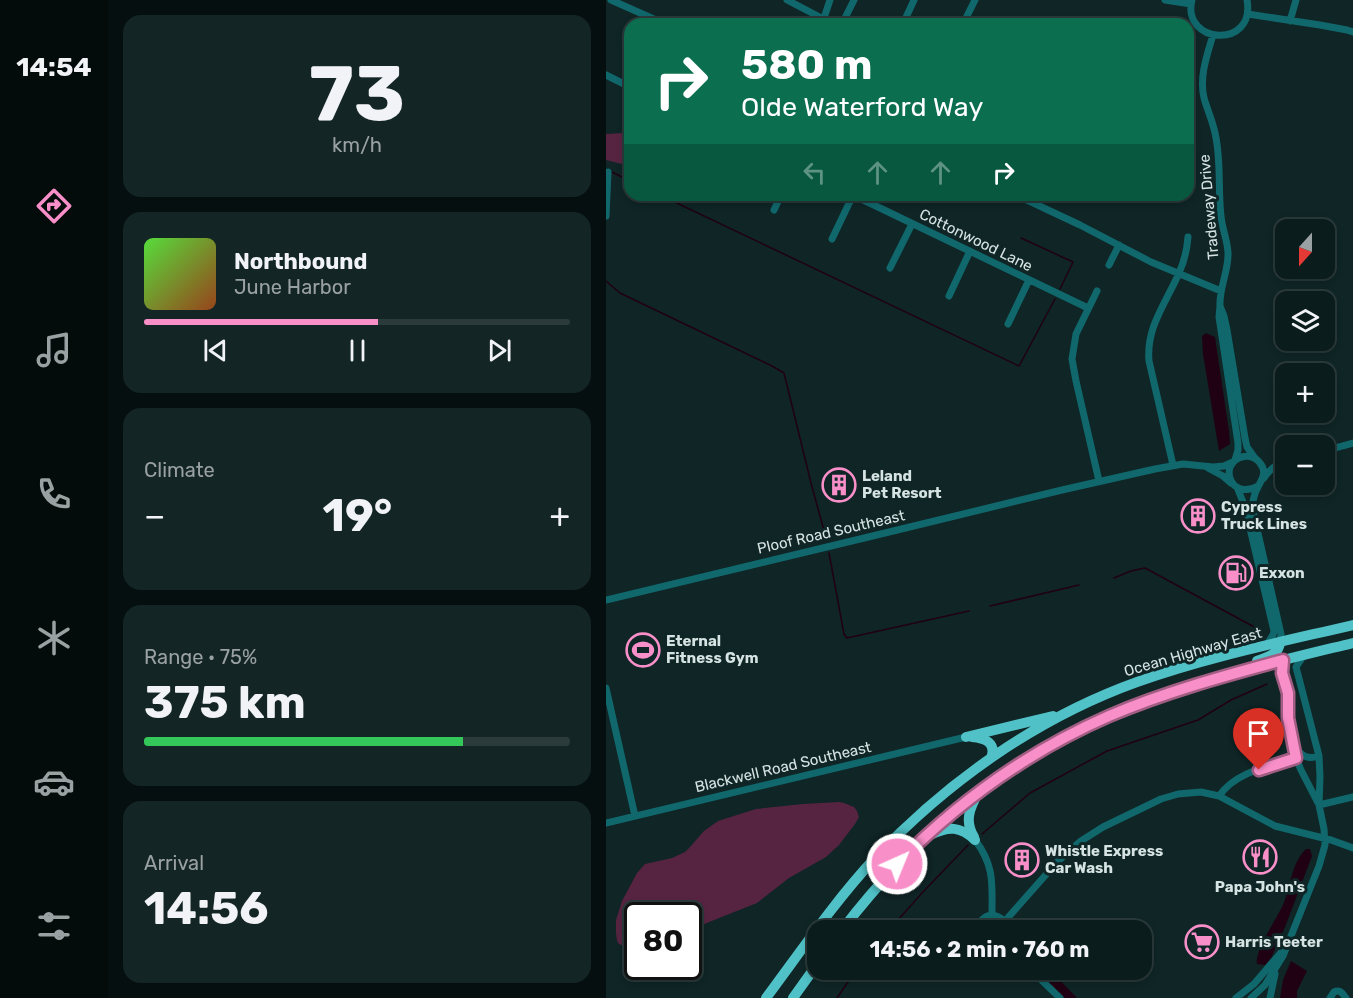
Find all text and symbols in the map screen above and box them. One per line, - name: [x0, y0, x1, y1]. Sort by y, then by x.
- text: 580 m: [741, 40, 873, 90]
- icon: right: [642, 42, 720, 120]
- text: 73: [309, 47, 405, 140]
- text: 14:54: [16, 51, 92, 83]
- text: Olde Waterford Way: [741, 91, 983, 123]
- text: km/h: [332, 133, 382, 157]
- street label: Tradeway Drive: [1195, 153, 1223, 261]
- icon: left: [798, 156, 831, 189]
- icon: ahead: [861, 156, 894, 189]
- icon: ahead: [924, 156, 957, 189]
- icon: right: [987, 156, 1020, 189]
- icon: directions: [33, 185, 75, 227]
- street label: Cottonwood Lane: [916, 205, 1036, 275]
- north arrow: [1275, 219, 1335, 279]
- map controls: [1275, 219, 1335, 495]
- text: Northbound: [234, 248, 367, 275]
- text: June Harbor: [234, 275, 351, 299]
- button: layers: [1275, 291, 1335, 351]
- icon: music: [33, 329, 75, 371]
- icon: previous: [199, 334, 232, 367]
- icon: pause: [341, 334, 374, 367]
- icon: next: [483, 334, 516, 367]
- button: +: [1275, 363, 1335, 423]
- button: −: [1275, 435, 1335, 495]
- text: Climate: [144, 458, 215, 482]
- building icon: Leland Pet Resort: [821, 467, 857, 503]
- place label: Leland Pet Resort: [862, 467, 942, 502]
- icon: phone: [33, 473, 75, 515]
- text: 19°: [323, 489, 392, 542]
- text: −: [144, 496, 165, 535]
- text: +: [549, 496, 570, 535]
- building icon: Cypress Truck Lines: [1180, 498, 1216, 534]
- place label: Cypress Truck Lines: [1221, 498, 1307, 533]
- street label: Ploof Road Southeast: [755, 506, 907, 558]
- fuel station icon: Exxon: [1218, 555, 1254, 591]
- place label: Exxon: [1259, 564, 1305, 582]
- icon: climate: [33, 617, 75, 659]
- street label: Ocean Highway East: [1122, 624, 1264, 680]
- sports icon: Eternal Fitness Gym: [625, 632, 661, 668]
- place label: Eternal Fitness Gym: [666, 632, 758, 667]
- text: Range · 75%: [144, 645, 257, 669]
- text: 375 km: [144, 676, 306, 729]
- pin: [1233, 708, 1284, 770]
- icon: arrive: [1242, 717, 1275, 750]
- street label: Blackwell Road Southeast: [693, 738, 873, 796]
- icon: car: [33, 761, 75, 803]
- position arrow: [865, 832, 929, 896]
- restaurant icon: Papa John's: [1242, 839, 1278, 875]
- building icon: Whistle Express Car Wash: [1004, 842, 1040, 878]
- place label: Whistle Express Car Wash: [1045, 842, 1163, 877]
- text: Arrival: [144, 851, 204, 875]
- place label: Papa John's: [1215, 878, 1305, 896]
- text: 14:56: [144, 882, 269, 935]
- speed limit sign: 80: [624, 902, 702, 980]
- icon: filters: [33, 905, 75, 947]
- supermarket icon: Harris Teeter: [1184, 924, 1220, 960]
- place label: Harris Teeter: [1225, 933, 1323, 951]
- text: 14:56 · 2 min · 760 m: [870, 936, 1089, 963]

